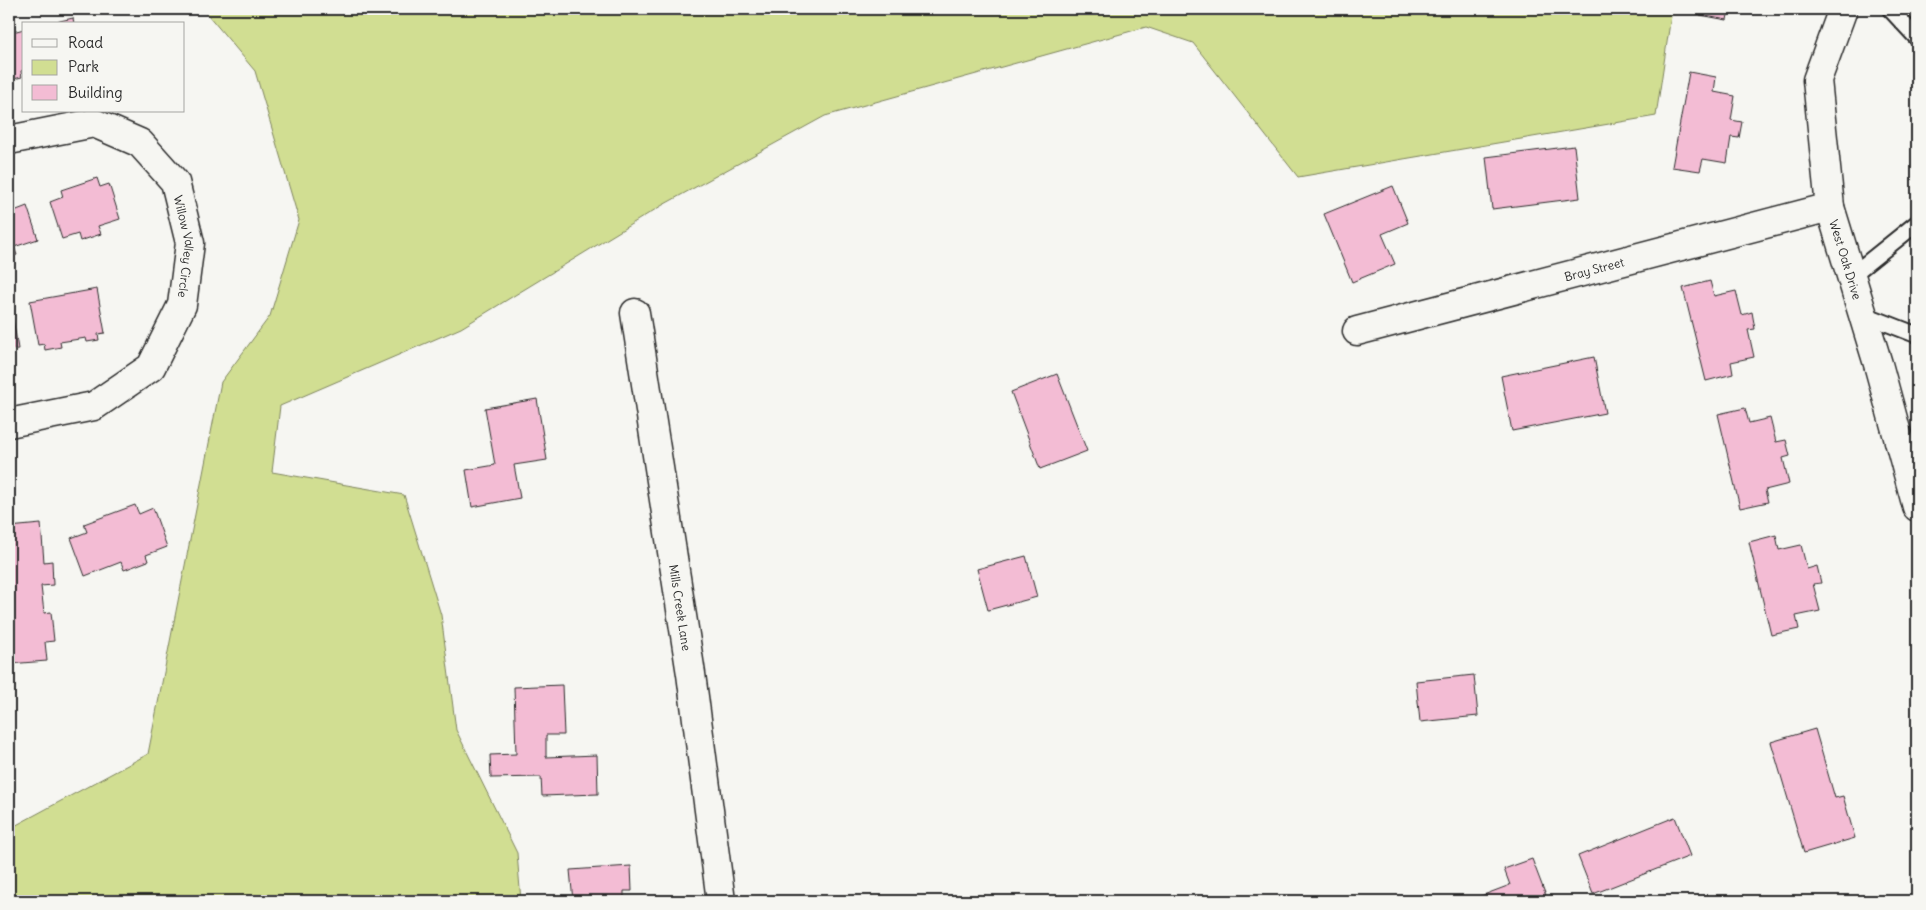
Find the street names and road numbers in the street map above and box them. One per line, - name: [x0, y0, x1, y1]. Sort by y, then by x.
- street label: Willow Valley Circle: [171, 193, 198, 299]
- street label: West Oak Drive: [1827, 218, 1865, 301]
- street label: Bray Street: [1563, 254, 1625, 284]
- street label: Mills Creek Lane: [667, 563, 695, 652]

